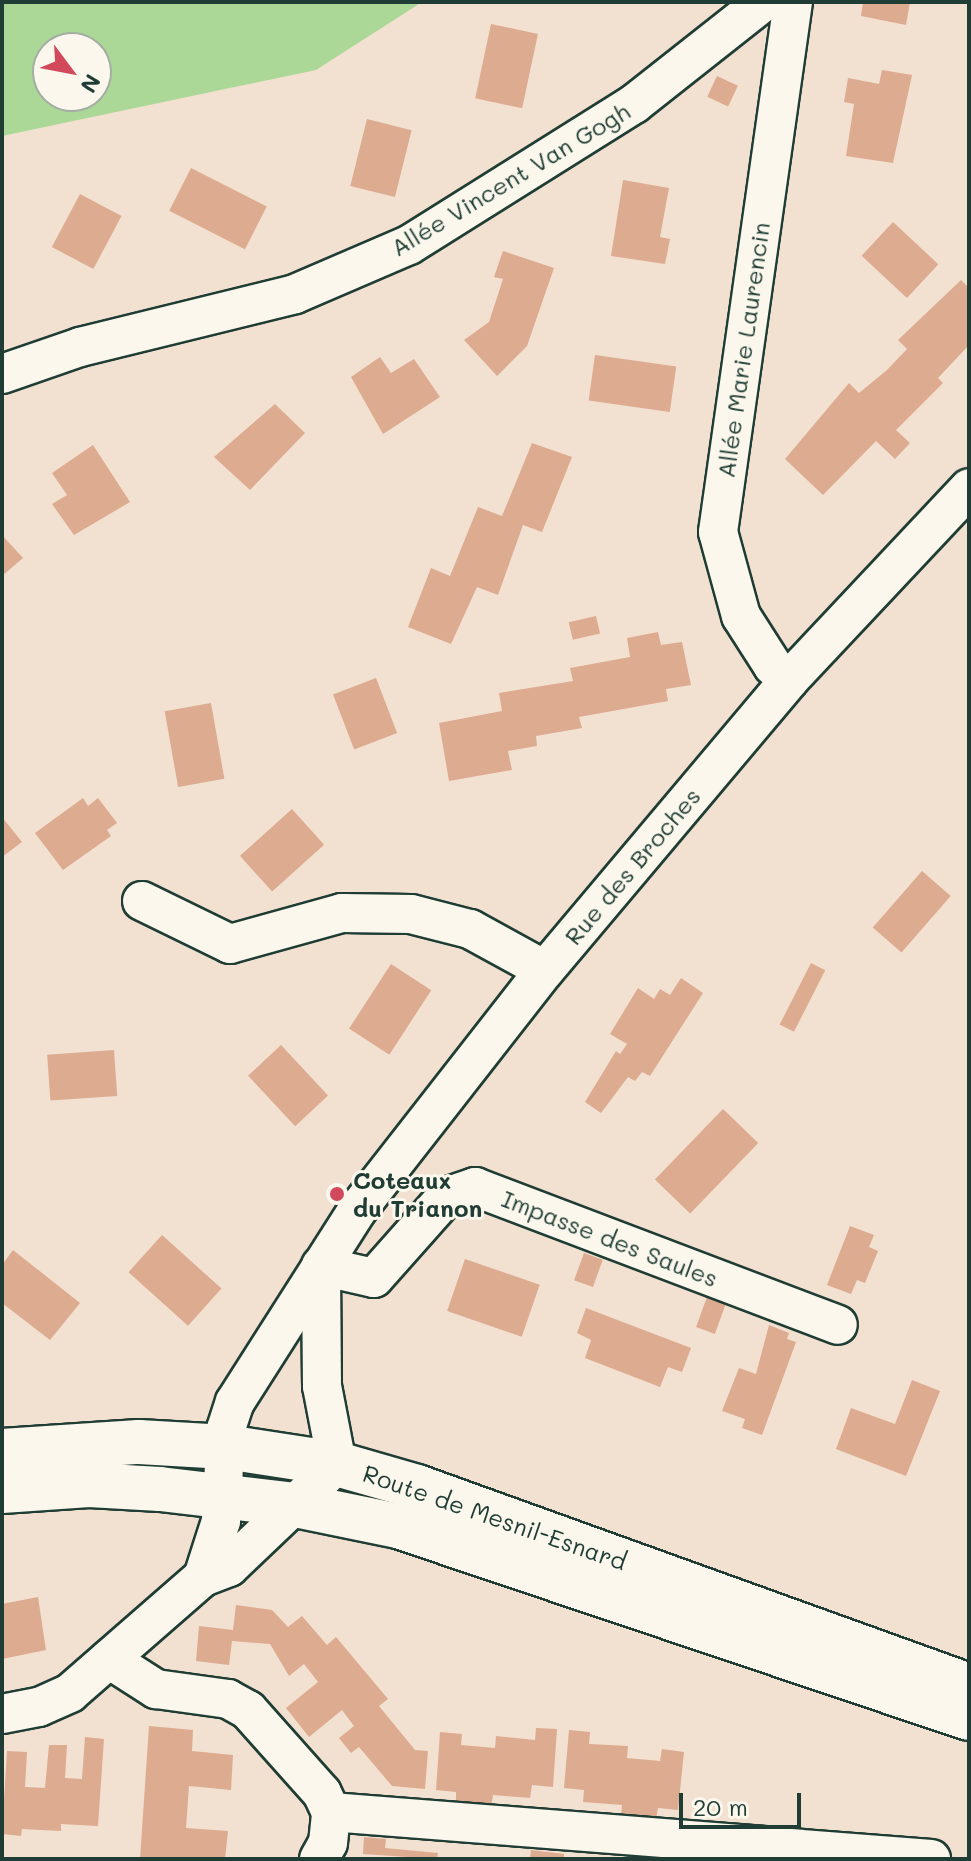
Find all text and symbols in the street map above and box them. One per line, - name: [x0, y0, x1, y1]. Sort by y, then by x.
- north arrow: [32, 32, 112, 112]
- text: N: [74, 69, 108, 99]
- street label: Allée Vincent Van Gogh: [385, 96, 635, 262]
- street label: Allée Marie Laurencin: [711, 220, 775, 480]
- street label: Rue des Broches: [558, 782, 706, 950]
- place label: Coteaux du Trianon: [353, 1166, 482, 1222]
- street label: Impasse des Saules: [498, 1184, 722, 1292]
- marker: Coteaux du Trianon: [328, 1185, 346, 1203]
- street label: Route de Mesnil-Esnard: [359, 1458, 631, 1576]
- scale bar: [683, 1777, 805, 1827]
- text: 20 m: [693, 1791, 748, 1822]

